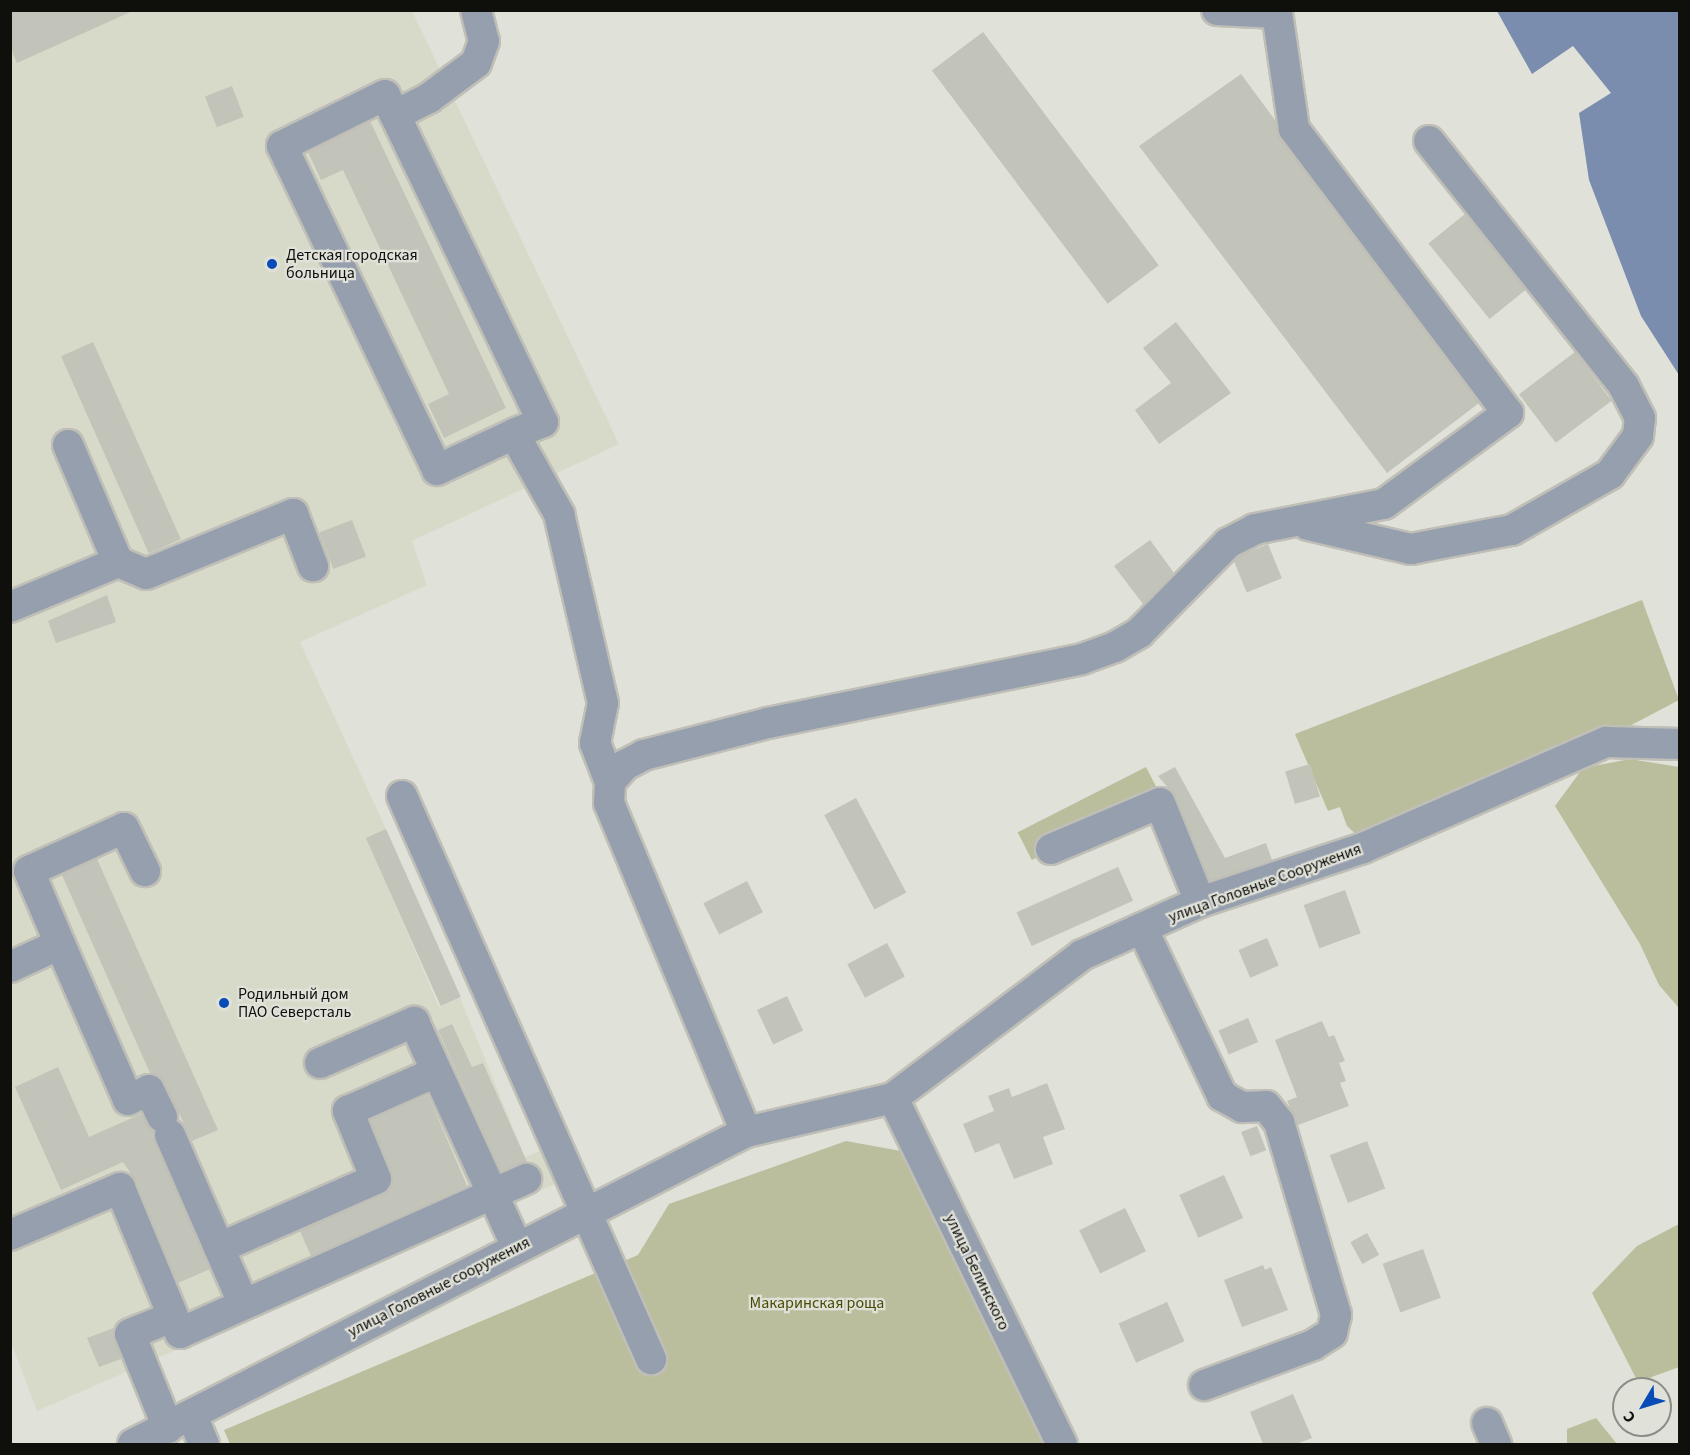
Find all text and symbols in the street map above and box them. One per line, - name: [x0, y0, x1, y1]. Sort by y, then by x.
- place label: Детская городская больница: [286, 245, 418, 283]
- marker: Детская городская больница: [263, 255, 281, 273]
- street label: улица Головные Сооружения: [1166, 839, 1364, 927]
- place label: Родильный дом ПАО Северсталь: [238, 984, 351, 1022]
- marker: Родильный дом ПАО Северсталь: [215, 994, 233, 1012]
- street label: улица Белинского: [941, 1211, 1013, 1333]
- street label: улица Головные сооружения: [345, 1233, 533, 1341]
- park label: Макаринская роща: [750, 1293, 884, 1313]
- north arrow: [1612, 1377, 1672, 1437]
- text: С: [1618, 1406, 1641, 1427]

